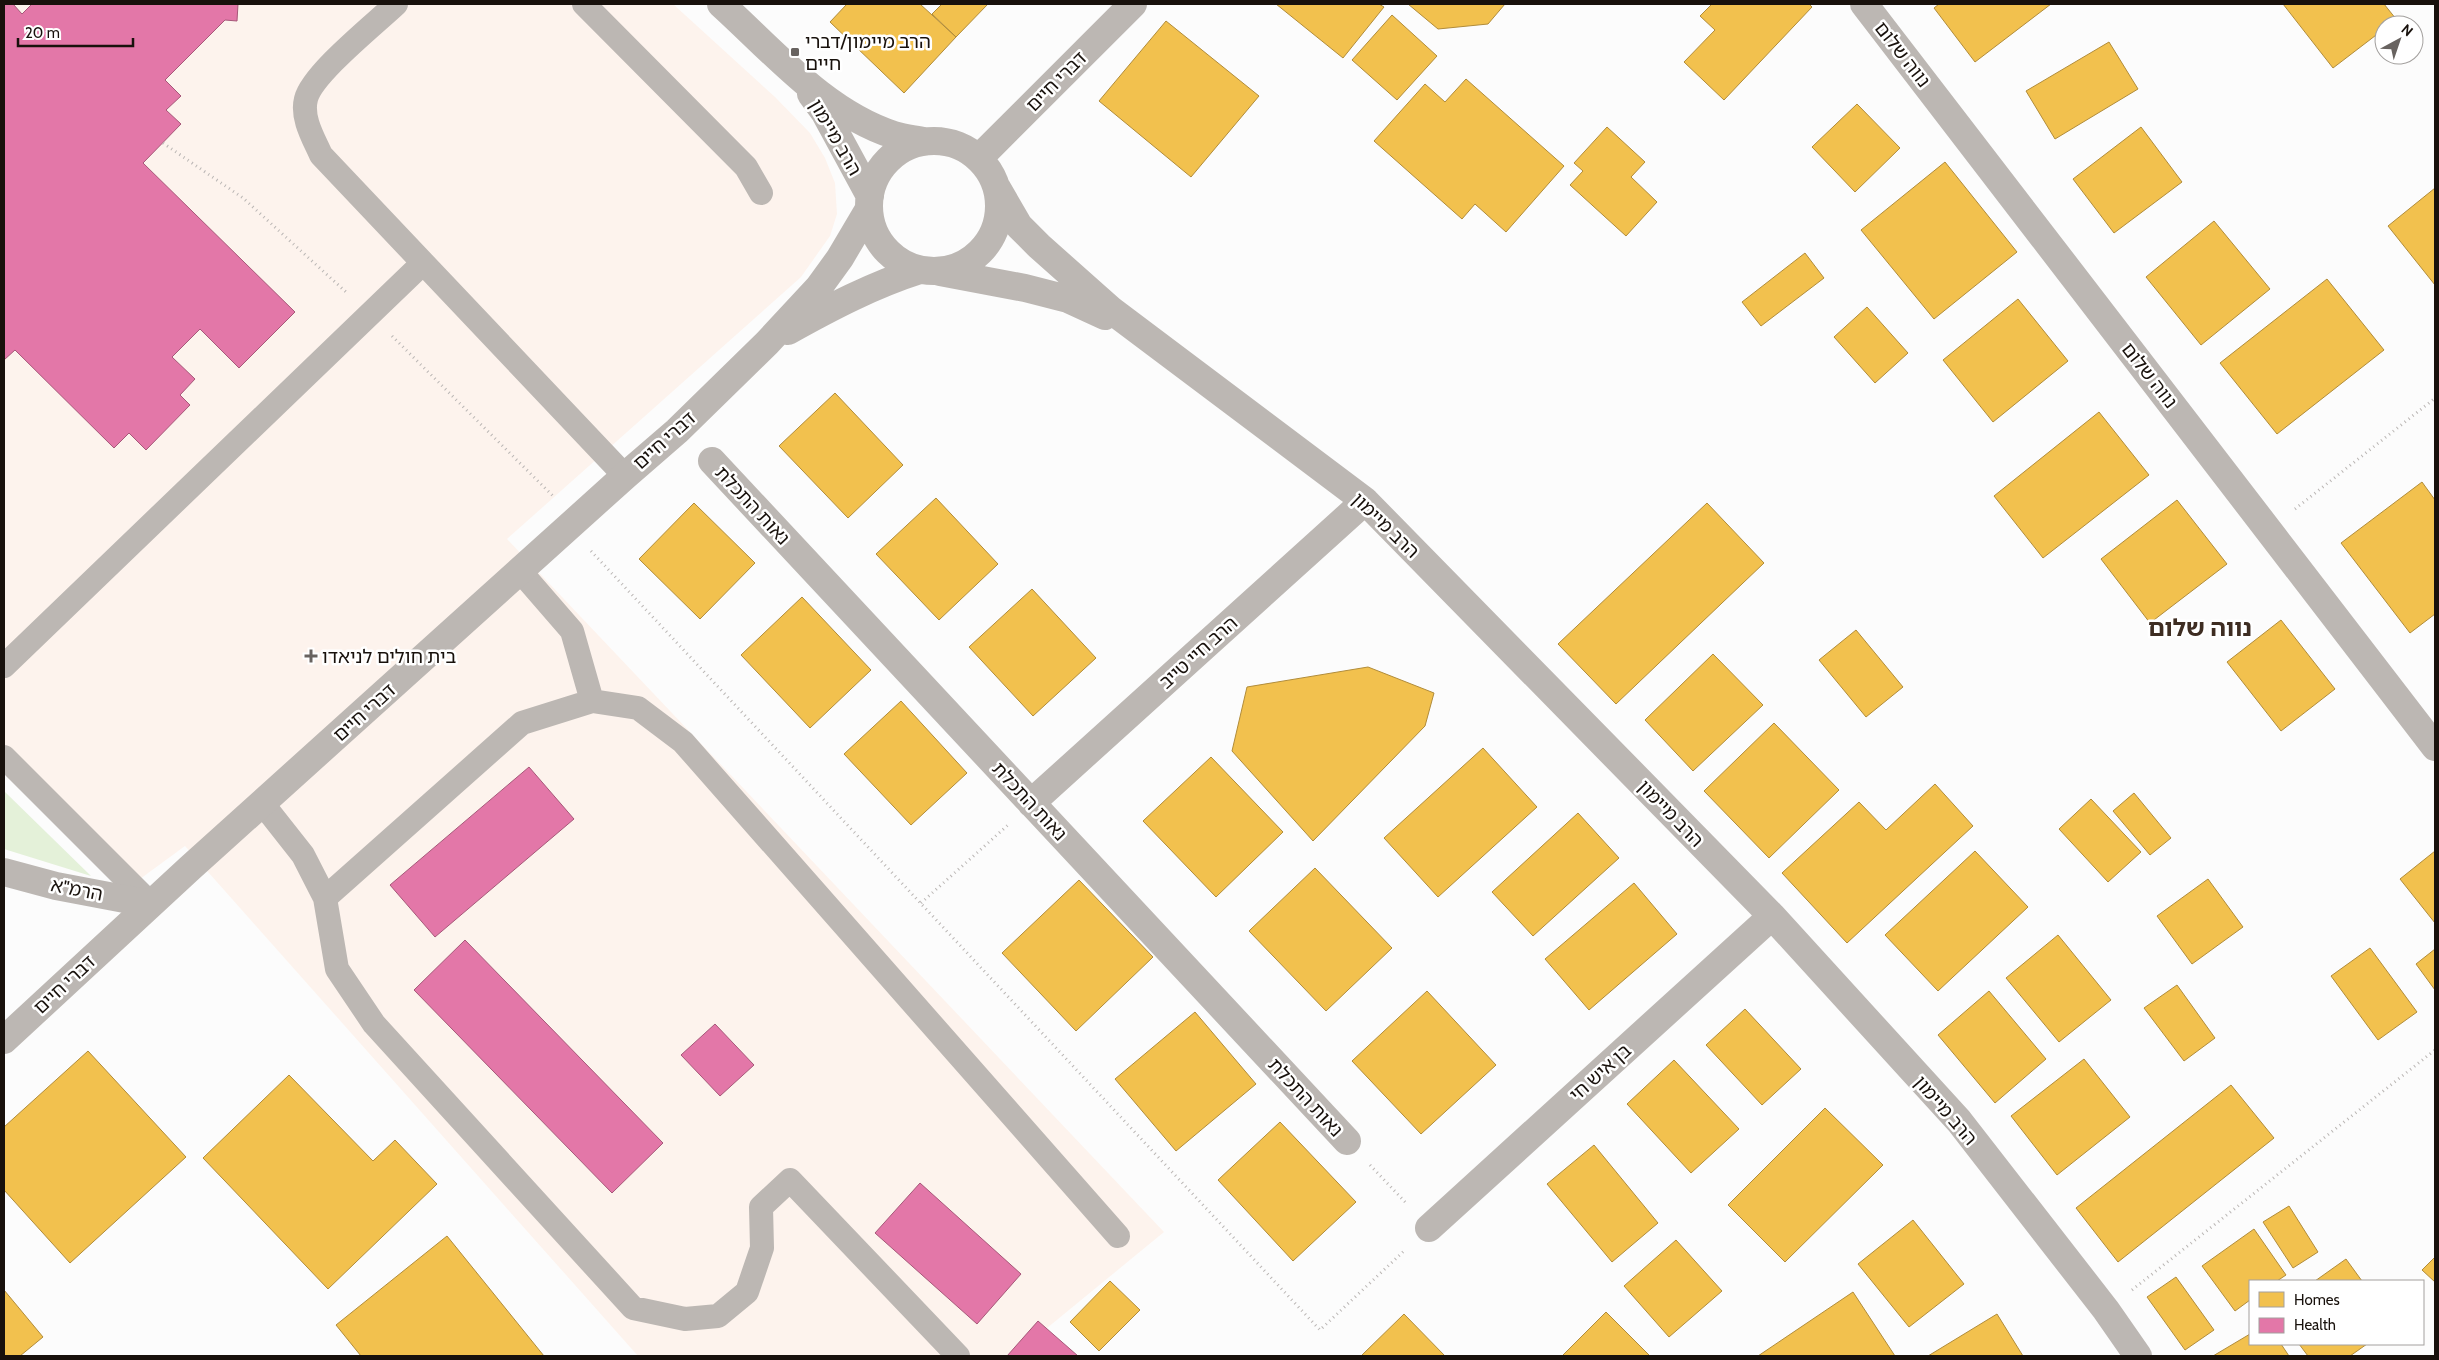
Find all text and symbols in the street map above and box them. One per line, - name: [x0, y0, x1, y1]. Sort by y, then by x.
- scale bar: [18, 15, 132, 47]
- north arrow: [2374, 15, 2424, 65]
- street label: נווה שלום: [1870, 17, 1935, 92]
- text: N: [2398, 20, 2417, 40]
- text: 20 m: [25, 24, 60, 42]
- place label: הרב מיימון/דברי חיים: [805, 30, 931, 75]
- marker: הרב מיימון/דברי חיים: [789, 46, 801, 58]
- street label: דברי חיים: [1021, 46, 1091, 116]
- street label: הרב מיימון: [805, 95, 867, 180]
- street label: נווה שלום: [2117, 338, 2182, 413]
- street label: דברי חיים: [628, 406, 700, 474]
- street label: נאות התכלת: [710, 461, 795, 550]
- street label: הרב מיימון: [1347, 488, 1424, 563]
- street label: הרב חיי טייב: [1155, 611, 1242, 693]
- district label: נווה שלום: [2148, 613, 2252, 642]
- place label: בית חולים לניאדו: [322, 645, 457, 668]
- marker: בית חולים לניאדו: [304, 649, 318, 663]
- street label: דברי חיים: [328, 678, 400, 746]
- street label: נאות התכלת: [987, 757, 1072, 846]
- street label: הרב מיימון: [1633, 775, 1708, 852]
- street label: הרמ"א: [49, 873, 105, 906]
- street label: דברי חיים: [29, 950, 100, 1019]
- street label: בן איש חי: [1565, 1039, 1636, 1106]
- street label: נאות התכלת: [1263, 1053, 1348, 1142]
- street label: הרב מיימון: [1909, 1071, 1982, 1150]
- legend: [2249, 1280, 2424, 1345]
- text: Homes: [2294, 1291, 2340, 1309]
- text: Health: [2294, 1316, 2336, 1334]

